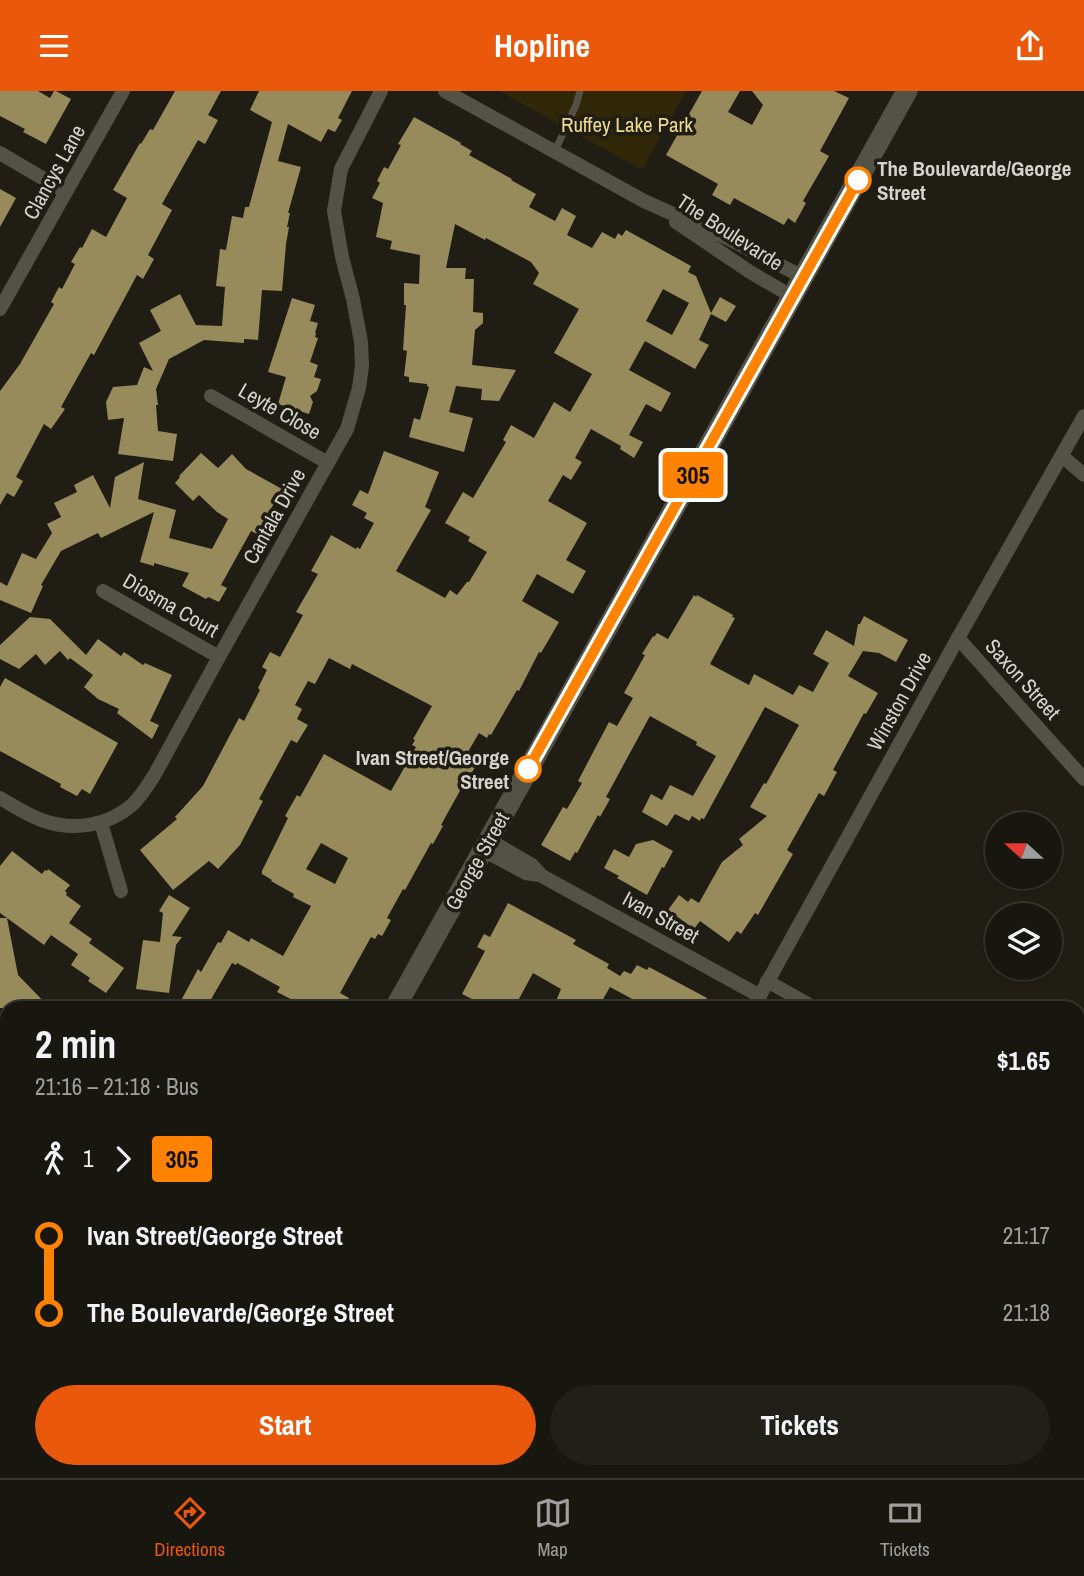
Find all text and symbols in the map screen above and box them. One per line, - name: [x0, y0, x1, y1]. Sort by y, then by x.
- text: Hopline: [494, 24, 590, 67]
- icon: menu: [35, 27, 73, 65]
- icon: share: [1011, 27, 1049, 65]
- park label: Ruffey Lake Park: [561, 110, 693, 139]
- street label: Clancys Lane: [16, 119, 92, 225]
- place label: The Boulevarde/George Street: [877, 154, 1071, 207]
- marker: The Boulevarde/George Street: [845, 167, 871, 193]
- street label: The Boulevarde: [671, 187, 789, 277]
- street label: Leyte Close: [233, 376, 327, 446]
- line badge: 305: [653, 452, 733, 498]
- text: 305: [677, 459, 709, 491]
- street label: Cantala Drive: [236, 463, 312, 569]
- street label: Diosma Court: [118, 566, 224, 644]
- street label: Saxon Street: [979, 632, 1067, 726]
- street label: Winston Drive: [860, 646, 938, 756]
- place label: Ivan Street/George Street: [356, 743, 509, 796]
- marker: Ivan Street/George Street: [515, 756, 541, 782]
- street label: George Street: [438, 806, 516, 915]
- north arrow: [985, 812, 1062, 889]
- map controls: [985, 812, 1062, 980]
- street label: Ivan Street: [618, 884, 705, 950]
- button: layers: [985, 903, 1062, 980]
- text: 2 min: [35, 1019, 116, 1070]
- text: $1.65: [997, 1043, 1050, 1078]
- text: 21:16 – 21:18 · Bus: [35, 1071, 199, 1102]
- icon: walk: [35, 1140, 73, 1178]
- icon: forward: [104, 1140, 142, 1178]
- text: 1: [83, 1143, 94, 1174]
- text: 305: [166, 1143, 198, 1175]
- text: Ivan Street/George Street: [87, 1218, 343, 1253]
- text: 21:17: [1003, 1220, 1050, 1251]
- text: The Boulevarde/George Street: [87, 1295, 394, 1330]
- text: 21:18: [1003, 1297, 1050, 1328]
- button: Start: [35, 1385, 536, 1465]
- button: Tickets: [550, 1385, 1050, 1465]
- tab: Directions: [154, 1494, 225, 1562]
- tab: Map: [534, 1494, 572, 1562]
- tab: Tickets: [880, 1494, 930, 1562]

